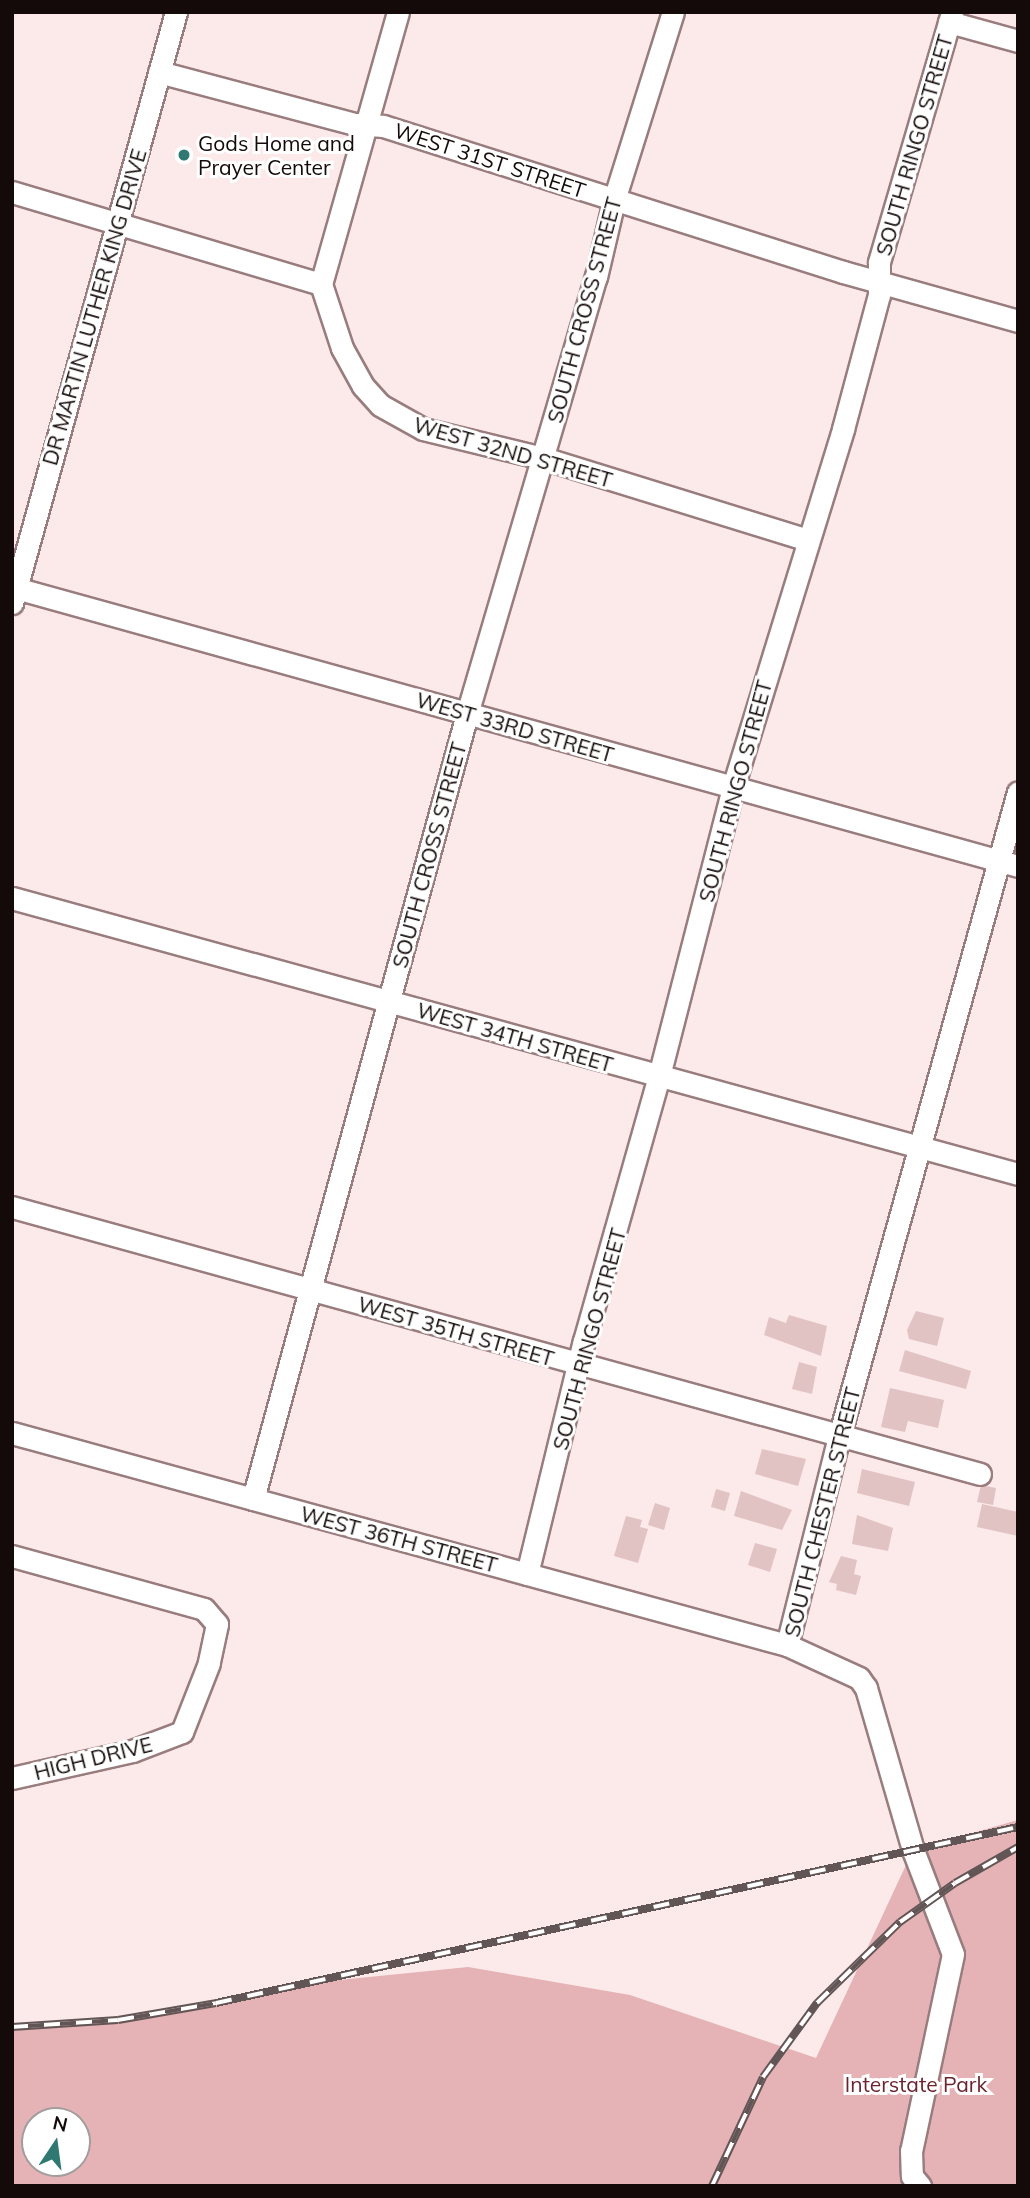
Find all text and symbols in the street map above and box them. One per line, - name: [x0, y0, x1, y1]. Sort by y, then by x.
- street label: SOUTH RINGO STREET: [870, 32, 958, 258]
- street label: WEST 31ST STREET: [391, 117, 589, 203]
- place label: Gods Home and Prayer Center: [198, 130, 355, 180]
- street label: DR MARTIN LUTHER KING DRIVE: [37, 146, 151, 468]
- marker: Gods Home and Prayer Center: [176, 147, 192, 163]
- street label: SOUTH CROSS STREET: [542, 194, 626, 426]
- street label: WEST 32ND STREET: [411, 412, 615, 492]
- street label: SOUTH RINGO STREET: [693, 677, 777, 905]
- street label: WEST 33RD STREET: [413, 687, 617, 767]
- street label: SOUTH CROSS STREET: [387, 739, 471, 971]
- street label: WEST 34TH STREET: [414, 997, 616, 1077]
- street label: SOUTH RINGO STREET: [547, 1225, 631, 1453]
- street label: WEST 35TH STREET: [355, 1291, 557, 1371]
- street label: SOUTH CHESTER STREET: [779, 1385, 865, 1639]
- street label: WEST 36TH STREET: [298, 1501, 500, 1577]
- street label: HIGH DRIVE: [31, 1731, 155, 1785]
- park label: Interstate Park: [845, 2071, 987, 2097]
- north arrow: [21, 2107, 91, 2177]
- text: N: [51, 2110, 70, 2137]

